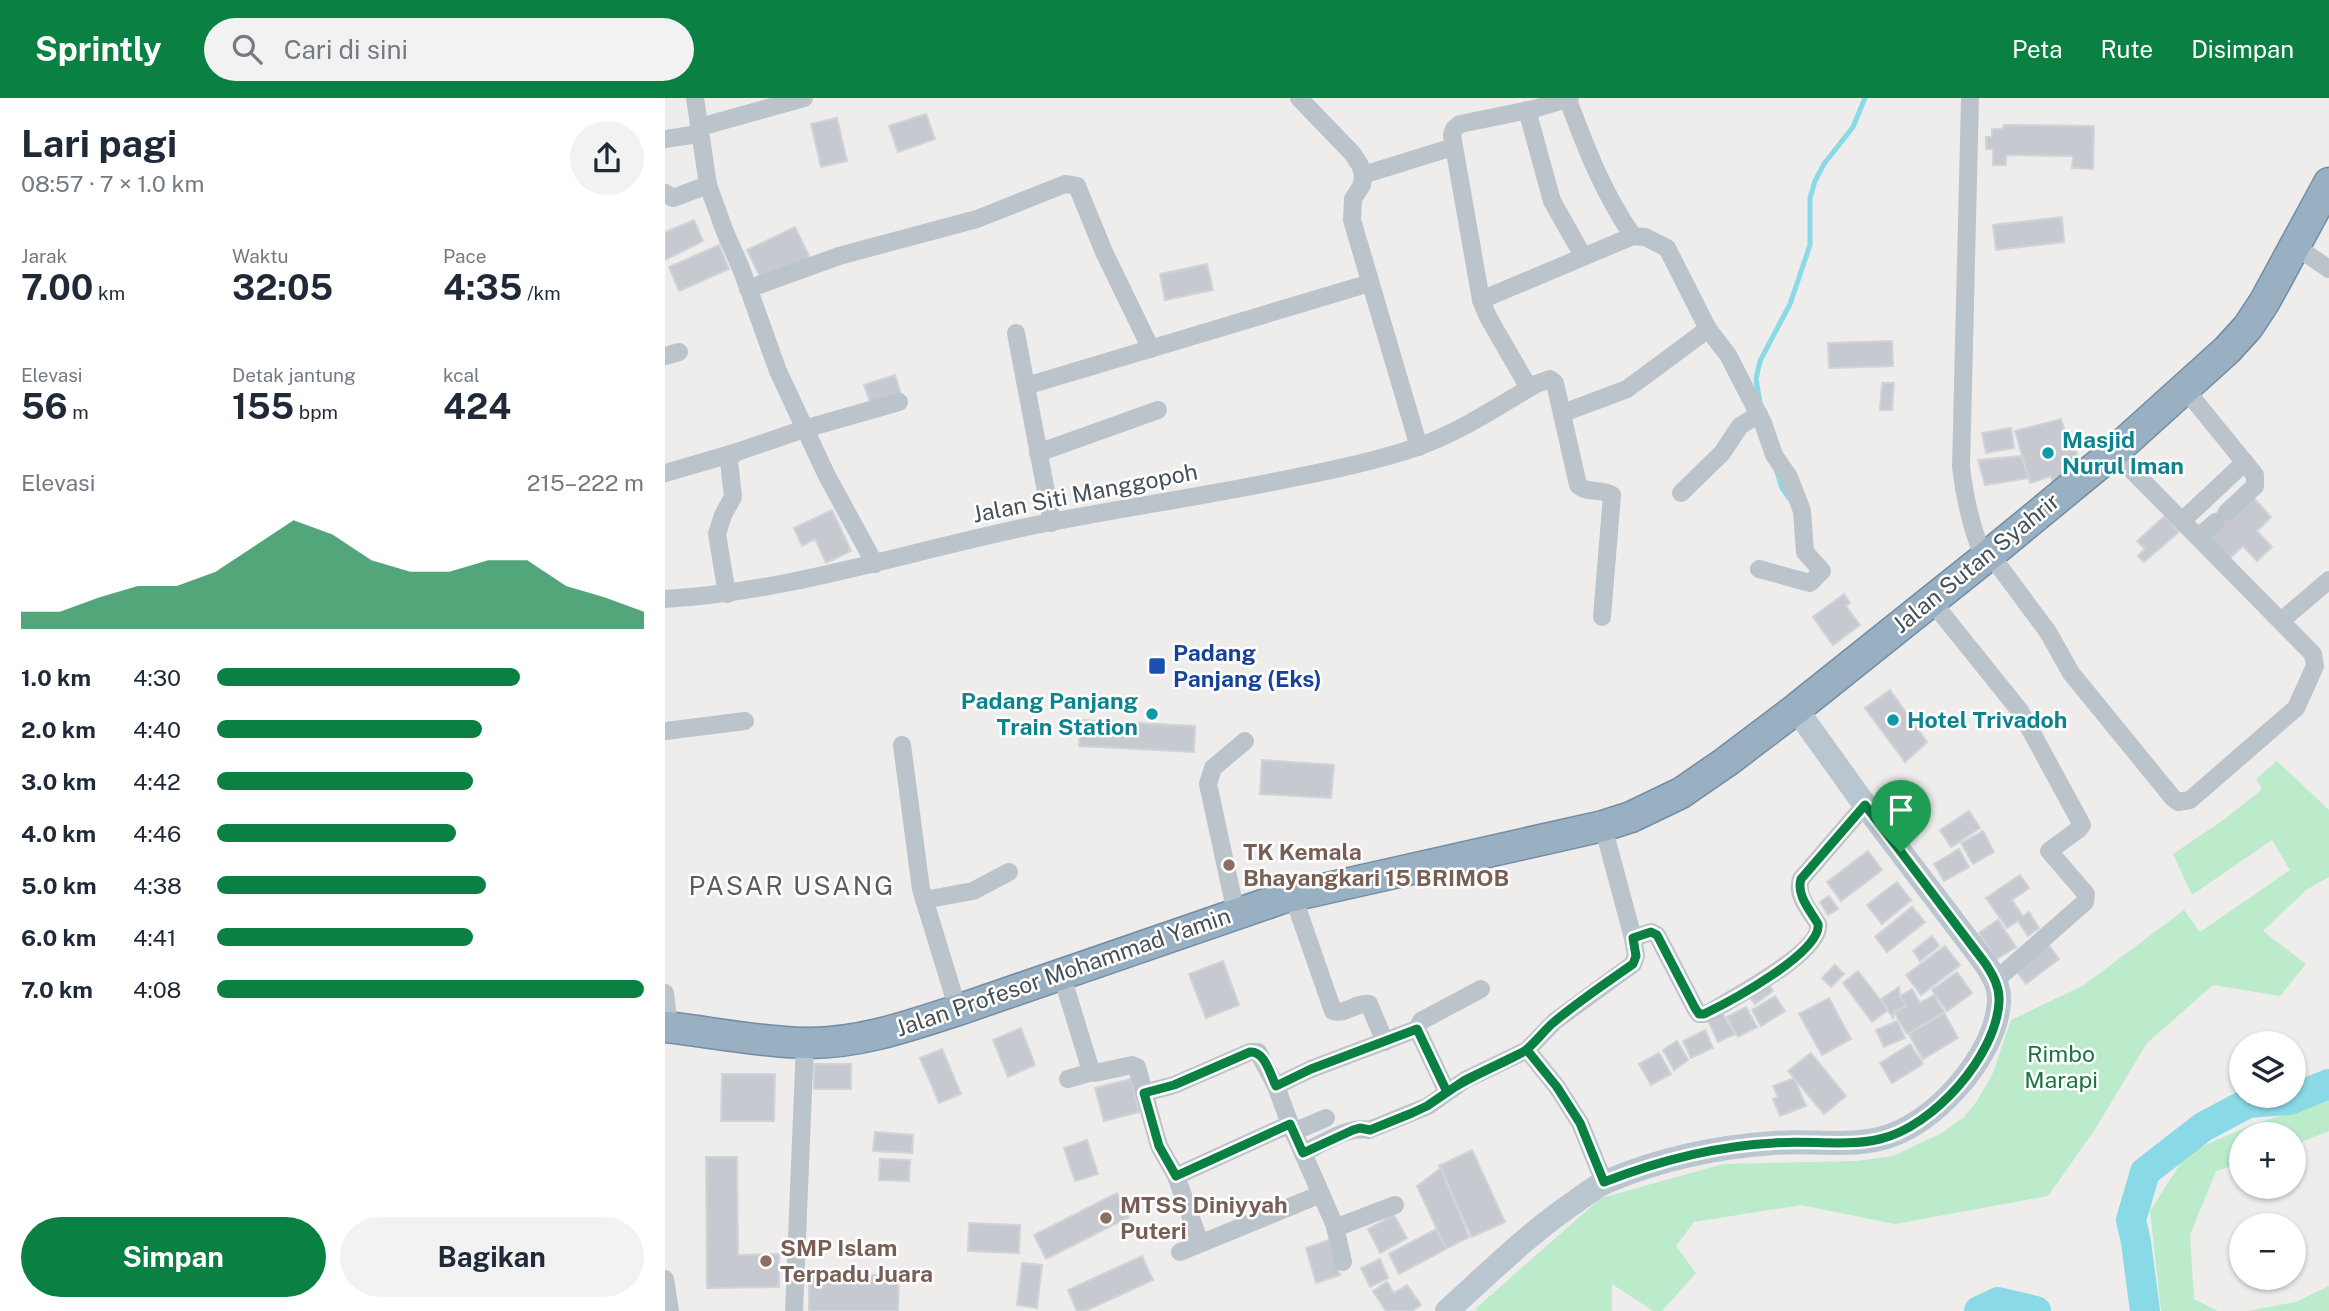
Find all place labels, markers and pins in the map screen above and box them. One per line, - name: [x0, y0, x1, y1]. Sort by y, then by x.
- place label: Masjid Nurul Iman: [2062, 426, 2184, 479]
- marker: Masjid Nurul Iman: [2040, 445, 2056, 461]
- place label: Padang Panjang (Eks): [1173, 639, 1322, 692]
- marker: Padang Panjang (Eks): [1147, 656, 1167, 676]
- place label: Padang Panjang Train Station: [961, 687, 1138, 740]
- marker: Padang Panjang Train Station: [1144, 706, 1160, 722]
- place label: Hotel Trivadoh: [1907, 706, 2067, 733]
- marker: Hotel Trivadoh: [1885, 712, 1901, 728]
- pin: [1871, 780, 1931, 852]
- place label: TK Kemala Bhayangkari 15 BRIMOB: [1243, 838, 1509, 891]
- marker: TK Kemala Bhayangkari 15 BRIMOB: [1221, 857, 1237, 873]
- place label: MTSS Diniyyah Puteri: [1120, 1191, 1288, 1244]
- marker: MTSS Diniyyah Puteri: [1098, 1210, 1114, 1226]
- place label: SMP Islam Terpadu Juara: [780, 1234, 933, 1287]
- marker: SMP Islam Terpadu Juara: [758, 1253, 774, 1269]

